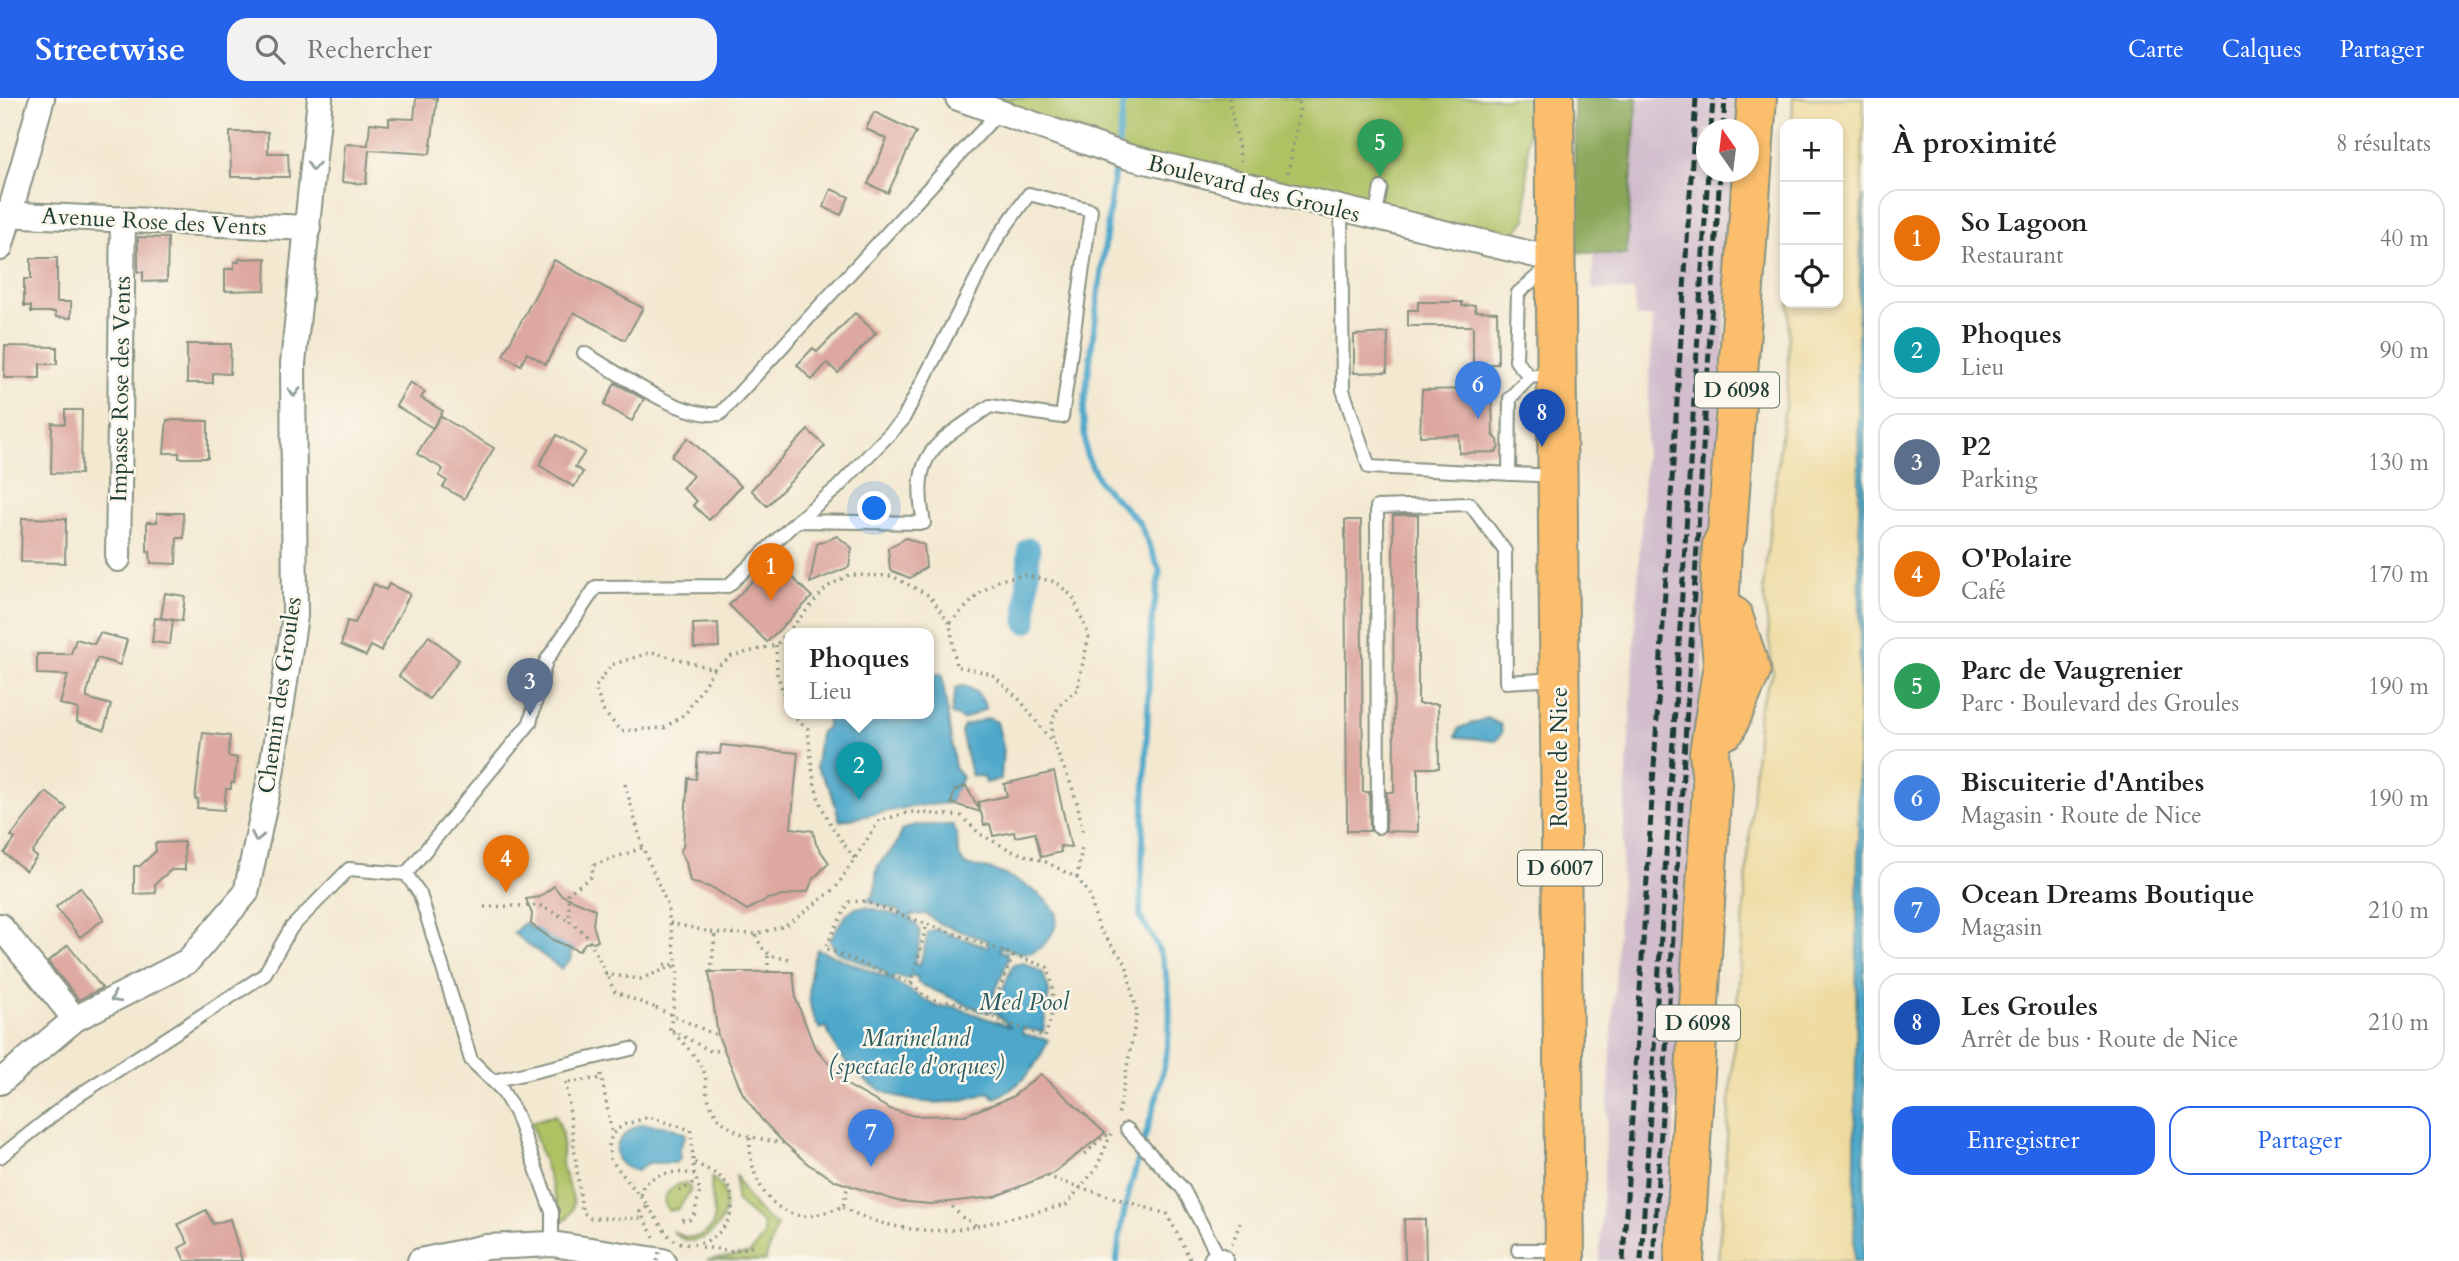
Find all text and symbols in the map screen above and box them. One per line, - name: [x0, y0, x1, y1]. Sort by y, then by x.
- search box: [227, 18, 717, 81]
- text: Streetwise: [35, 27, 185, 72]
- icon: search: [251, 30, 289, 68]
- text: Rechercher: [307, 32, 432, 67]
- text: Carte: [2128, 33, 2184, 66]
- text: Calques: [2222, 33, 2302, 66]
- text: Partager: [2340, 33, 2424, 66]
- pin: 5: [1357, 119, 1403, 177]
- north arrow: [1696, 119, 1759, 182]
- map controls: [1780, 119, 1843, 308]
- button: +: [1780, 119, 1843, 182]
- text: À proximité: [1892, 123, 2057, 164]
- text: 8 résultats: [2336, 128, 2431, 159]
- street label: Boulevard des Groules: [1145, 147, 1363, 230]
- one-way arrow: [306, 160, 321, 172]
- button: −: [1780, 182, 1843, 245]
- street label: Avenue Rose des Vents: [41, 200, 267, 243]
- text: So Lagoon: [1961, 205, 2088, 240]
- text: 1: [1911, 223, 1923, 254]
- text: 40 m: [2380, 223, 2429, 254]
- text: Restaurant: [1961, 240, 2064, 271]
- button: locate: [1780, 245, 1843, 308]
- street label: Impasse Rose des Vents: [103, 276, 138, 502]
- text: Phoques: [1961, 317, 2062, 352]
- text: 2: [1911, 335, 1923, 366]
- text: 90 m: [2380, 335, 2429, 366]
- text: Lieu: [1961, 352, 2004, 383]
- pin: 6: [1455, 361, 1501, 419]
- road number: D 6098: [1695, 372, 1779, 408]
- one-way arrow: [286, 387, 301, 398]
- pin: 8: [1519, 389, 1565, 447]
- text: P2: [1961, 429, 1991, 464]
- text: 3: [1911, 447, 1923, 478]
- text: 130 m: [2368, 447, 2429, 478]
- text: Parking: [1961, 464, 2038, 495]
- your location: [857, 491, 891, 525]
- text: O'Polaire: [1961, 541, 2072, 576]
- pin: 1: [748, 543, 794, 601]
- text: 4: [1911, 559, 1923, 590]
- text: 170 m: [2368, 559, 2429, 590]
- text: Café: [1961, 576, 2006, 607]
- street label: Chemin des Groules: [250, 595, 309, 795]
- popup: [784, 628, 934, 719]
- text: Phoques: [809, 641, 909, 676]
- text: Parc de Vaugrenier: [1961, 653, 2183, 688]
- pin: 3: [507, 658, 553, 716]
- text: 5: [1911, 671, 1923, 702]
- text: 190 m: [2368, 671, 2429, 702]
- text: Lieu: [809, 676, 852, 707]
- street label: Route de Nice: [1544, 687, 1575, 827]
- text: Parc · Boulevard des Groules: [1961, 688, 2239, 719]
- pin: 2: [836, 742, 882, 800]
- text: Biscuiterie d'Antibes: [1961, 765, 2204, 800]
- text: 6: [1911, 783, 1923, 814]
- text: 190 m: [2368, 783, 2429, 814]
- text: Magasin · Route de Nice: [1961, 800, 2202, 831]
- one-way arrow: [251, 831, 266, 843]
- pin: 4: [483, 835, 529, 893]
- road number: D 6007: [1518, 850, 1602, 886]
- text: Ocean Dreams Boutique: [1961, 877, 2254, 912]
- text: 7: [1911, 895, 1923, 926]
- text: 210 m: [2368, 895, 2429, 926]
- text: Magasin: [1961, 912, 2043, 943]
- water label: Med Pool: [979, 986, 1070, 1019]
- text: Les Groules: [1961, 989, 2098, 1024]
- one-way arrow: [110, 990, 123, 1004]
- road number: D 6098: [1656, 1006, 1740, 1040]
- text: 8: [1911, 1007, 1923, 1038]
- text: 210 m: [2368, 1007, 2429, 1038]
- water label: Marineland (spectacle d'orques): [828, 1022, 1004, 1083]
- text: Arrêt de bus · Route de Nice: [1961, 1024, 2239, 1055]
- button: Enregistrer: [1892, 1106, 2155, 1175]
- button: Partager: [2169, 1106, 2431, 1175]
- pin: 7: [848, 1109, 894, 1167]

